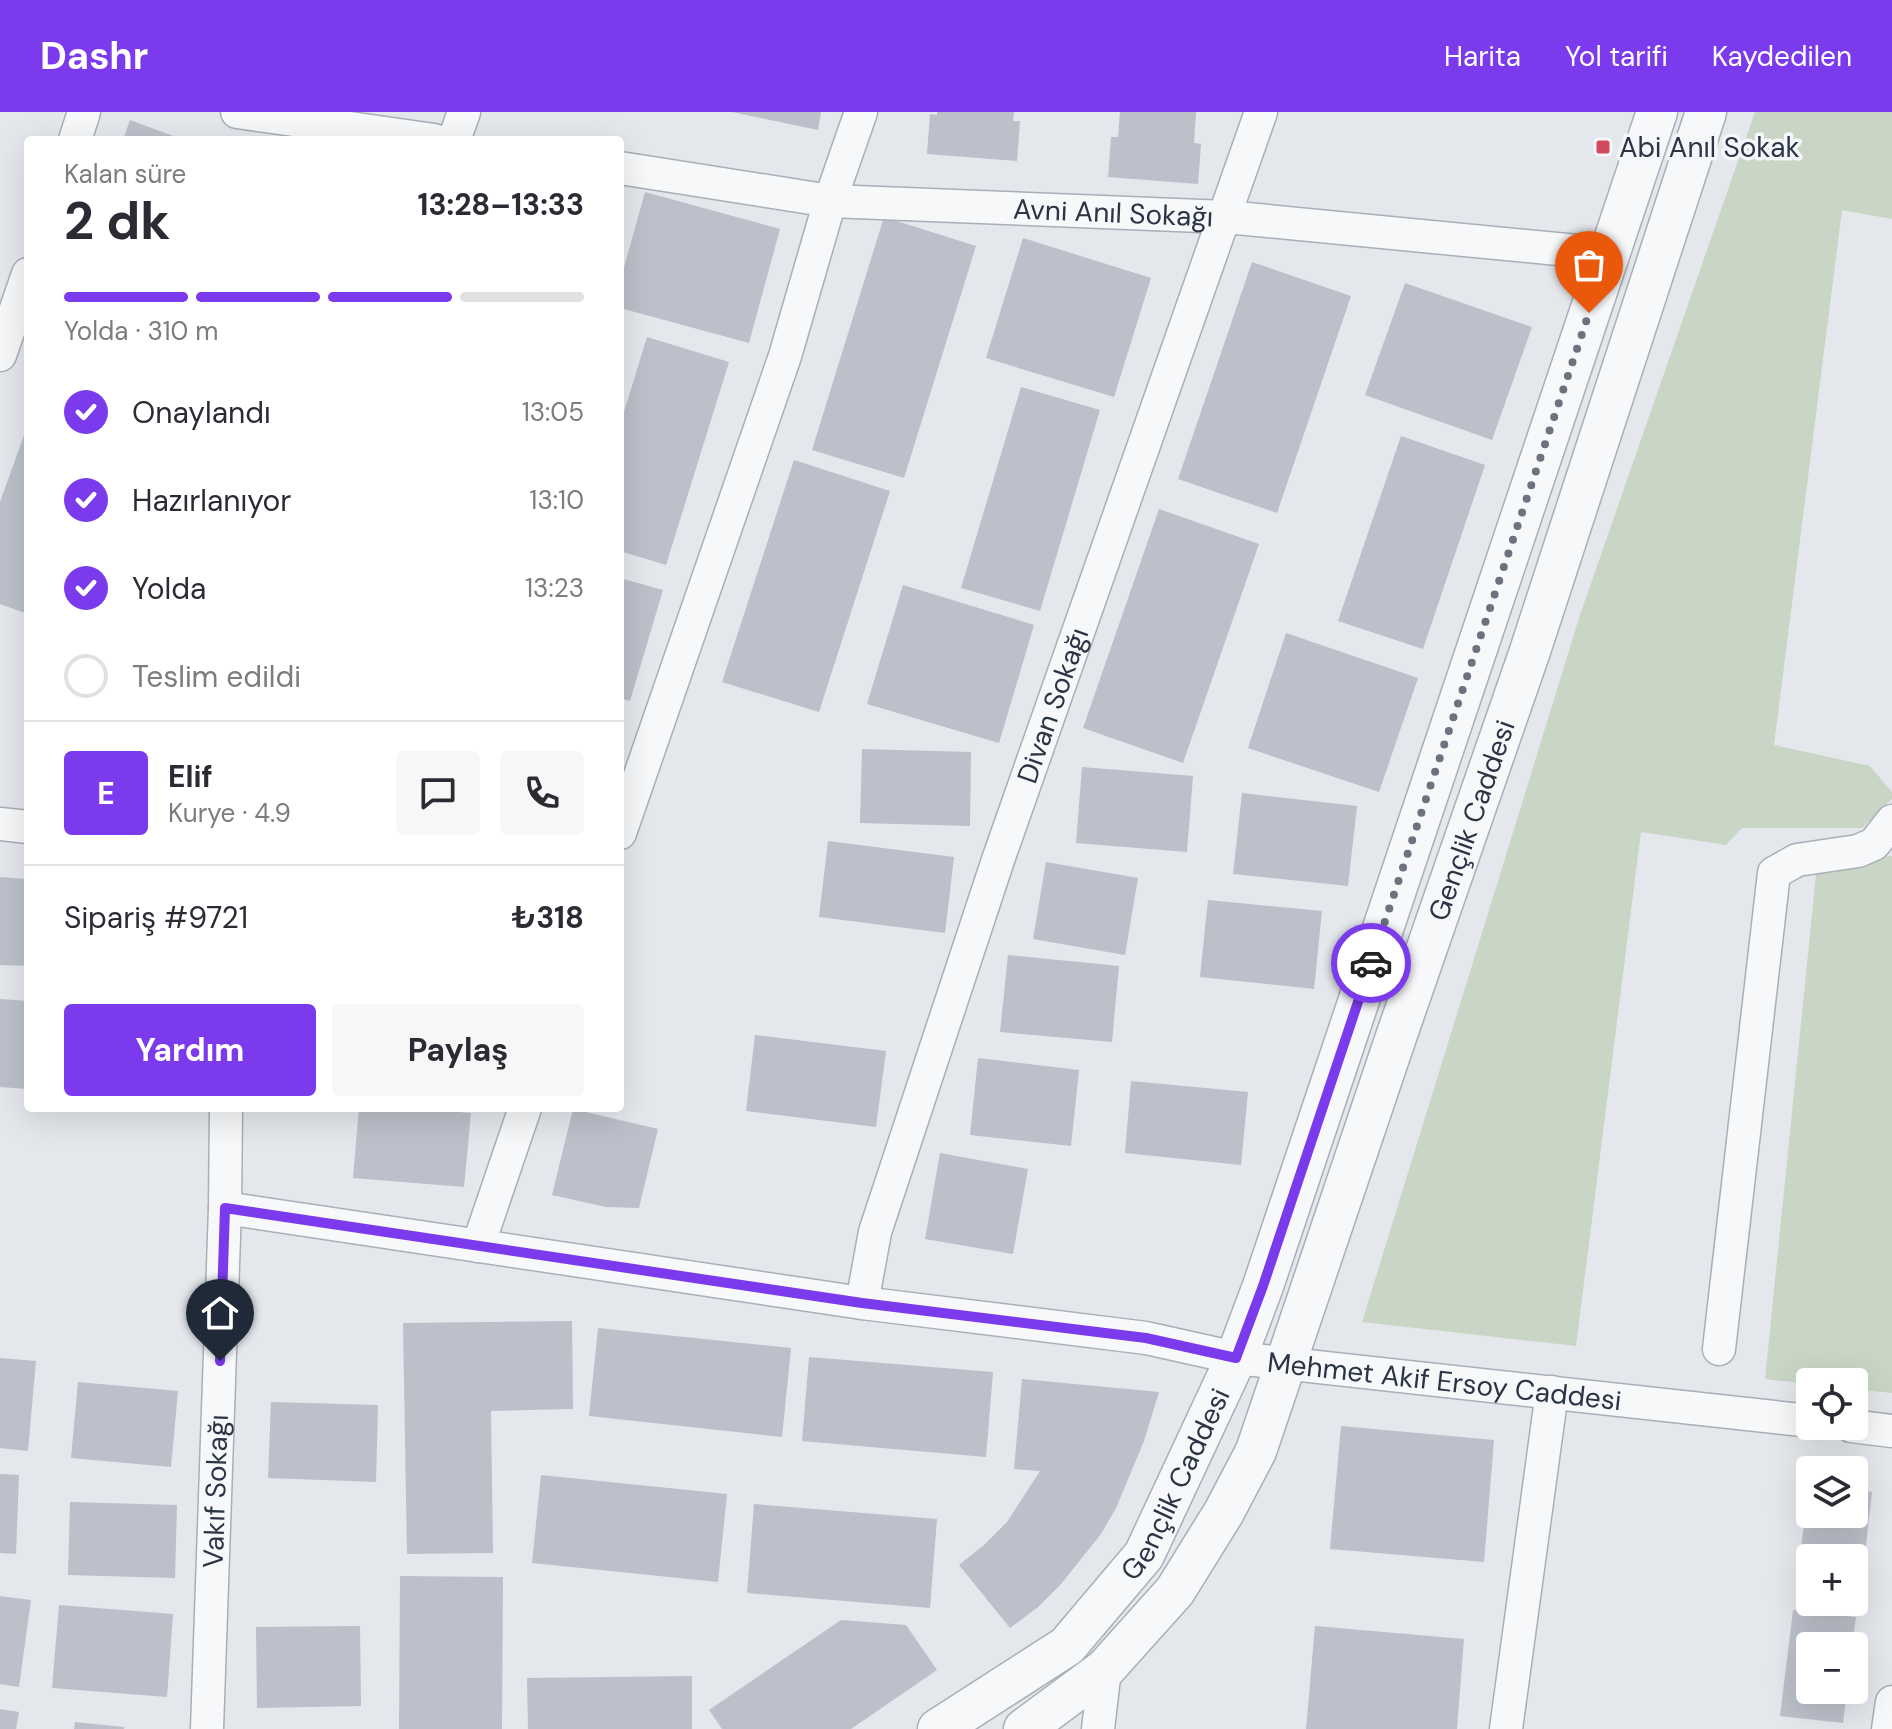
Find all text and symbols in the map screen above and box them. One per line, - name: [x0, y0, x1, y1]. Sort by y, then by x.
- text: Dashr: [40, 31, 148, 81]
- text: Harita: [1444, 38, 1521, 75]
- text: Yol tarifi: [1565, 38, 1668, 75]
- text: Kaydedilen: [1712, 38, 1852, 75]
- place label: Abi Anıl Sokak: [1619, 129, 1800, 166]
- marker: Abi Anıl Sokak: [1594, 138, 1612, 156]
- text: Kalan süre: [64, 157, 186, 191]
- text: 13:28–13:33: [418, 185, 584, 224]
- text: 2 dk: [64, 187, 170, 255]
- street label: Avni Anıl Sokağı: [1012, 190, 1214, 235]
- pin: [1555, 231, 1623, 313]
- icon: bag: [1567, 243, 1611, 287]
- text: Yolda · 310 m: [64, 314, 218, 348]
- icon: check: [64, 390, 108, 434]
- text: Onaylandı: [132, 393, 271, 432]
- text: 13:05: [522, 395, 584, 429]
- icon: check: [64, 478, 108, 522]
- text: Hazırlanıyor: [132, 481, 291, 520]
- text: 13:10: [529, 483, 584, 517]
- icon: check: [64, 566, 108, 610]
- text: Yolda: [132, 569, 206, 608]
- text: 13:23: [525, 571, 584, 605]
- street label: Divan Sokağı: [1008, 623, 1097, 788]
- text: Teslim edildi: [132, 657, 301, 696]
- street label: Gençlik Caddesi: [1419, 715, 1523, 925]
- button: chat: [396, 751, 480, 835]
- button: phone: [500, 751, 584, 835]
- text: Elif: [168, 757, 213, 796]
- text: E: [97, 774, 115, 813]
- text: Kurye · 4.9: [168, 796, 291, 830]
- text: Sipariş #9721: [64, 898, 248, 937]
- text: ₺318: [511, 898, 584, 937]
- courier: [1331, 923, 1411, 1003]
- icon: car: [1349, 941, 1393, 985]
- button: Yardım: [64, 1004, 316, 1096]
- button: Paylaş: [332, 1004, 584, 1096]
- pin: [186, 1279, 254, 1361]
- icon: home: [198, 1291, 242, 1335]
- street label: Mehmet Akif Ersoy Caddesi: [1266, 1343, 1623, 1419]
- map controls: [1796, 1368, 1868, 1704]
- button: locate: [1796, 1368, 1868, 1440]
- street label: Gençlik Caddesi: [1112, 1382, 1238, 1588]
- street label: Vakıf Sokağı: [194, 1414, 236, 1569]
- button: layers: [1796, 1456, 1868, 1528]
- button: +: [1796, 1544, 1868, 1616]
- button: −: [1796, 1632, 1868, 1704]

